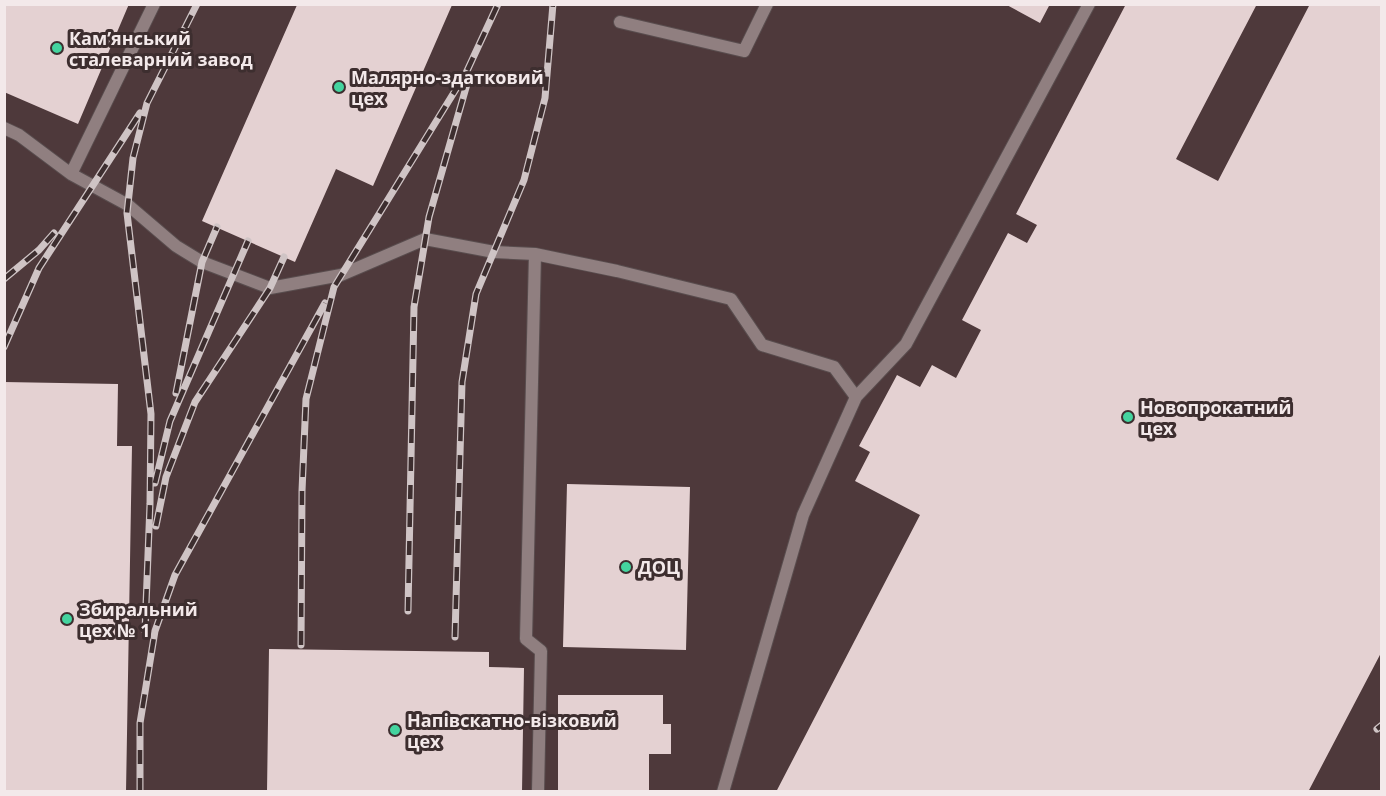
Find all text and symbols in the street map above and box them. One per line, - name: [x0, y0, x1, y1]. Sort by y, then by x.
- place label: Кам’янський сталеварний завод: [69, 26, 253, 71]
- marker: Кам’янський сталеварний завод: [50, 41, 64, 55]
- place label: Малярно-здатковий цех: [351, 65, 544, 110]
- marker: Малярно-здатковий цех: [332, 80, 346, 94]
- place label: Новопрокатний цех: [1140, 395, 1291, 440]
- marker: Новопрокатний цех: [1121, 410, 1135, 424]
- place label: ДОЦ: [638, 555, 680, 579]
- marker: ДОЦ: [619, 560, 633, 574]
- place label: Збиральний цех № 1: [79, 597, 198, 642]
- marker: Збиральний цех № 1: [60, 612, 74, 626]
- place label: Напівскатно-візковий цех: [407, 708, 617, 753]
- marker: Напівскатно-візковий цех: [388, 723, 402, 737]

